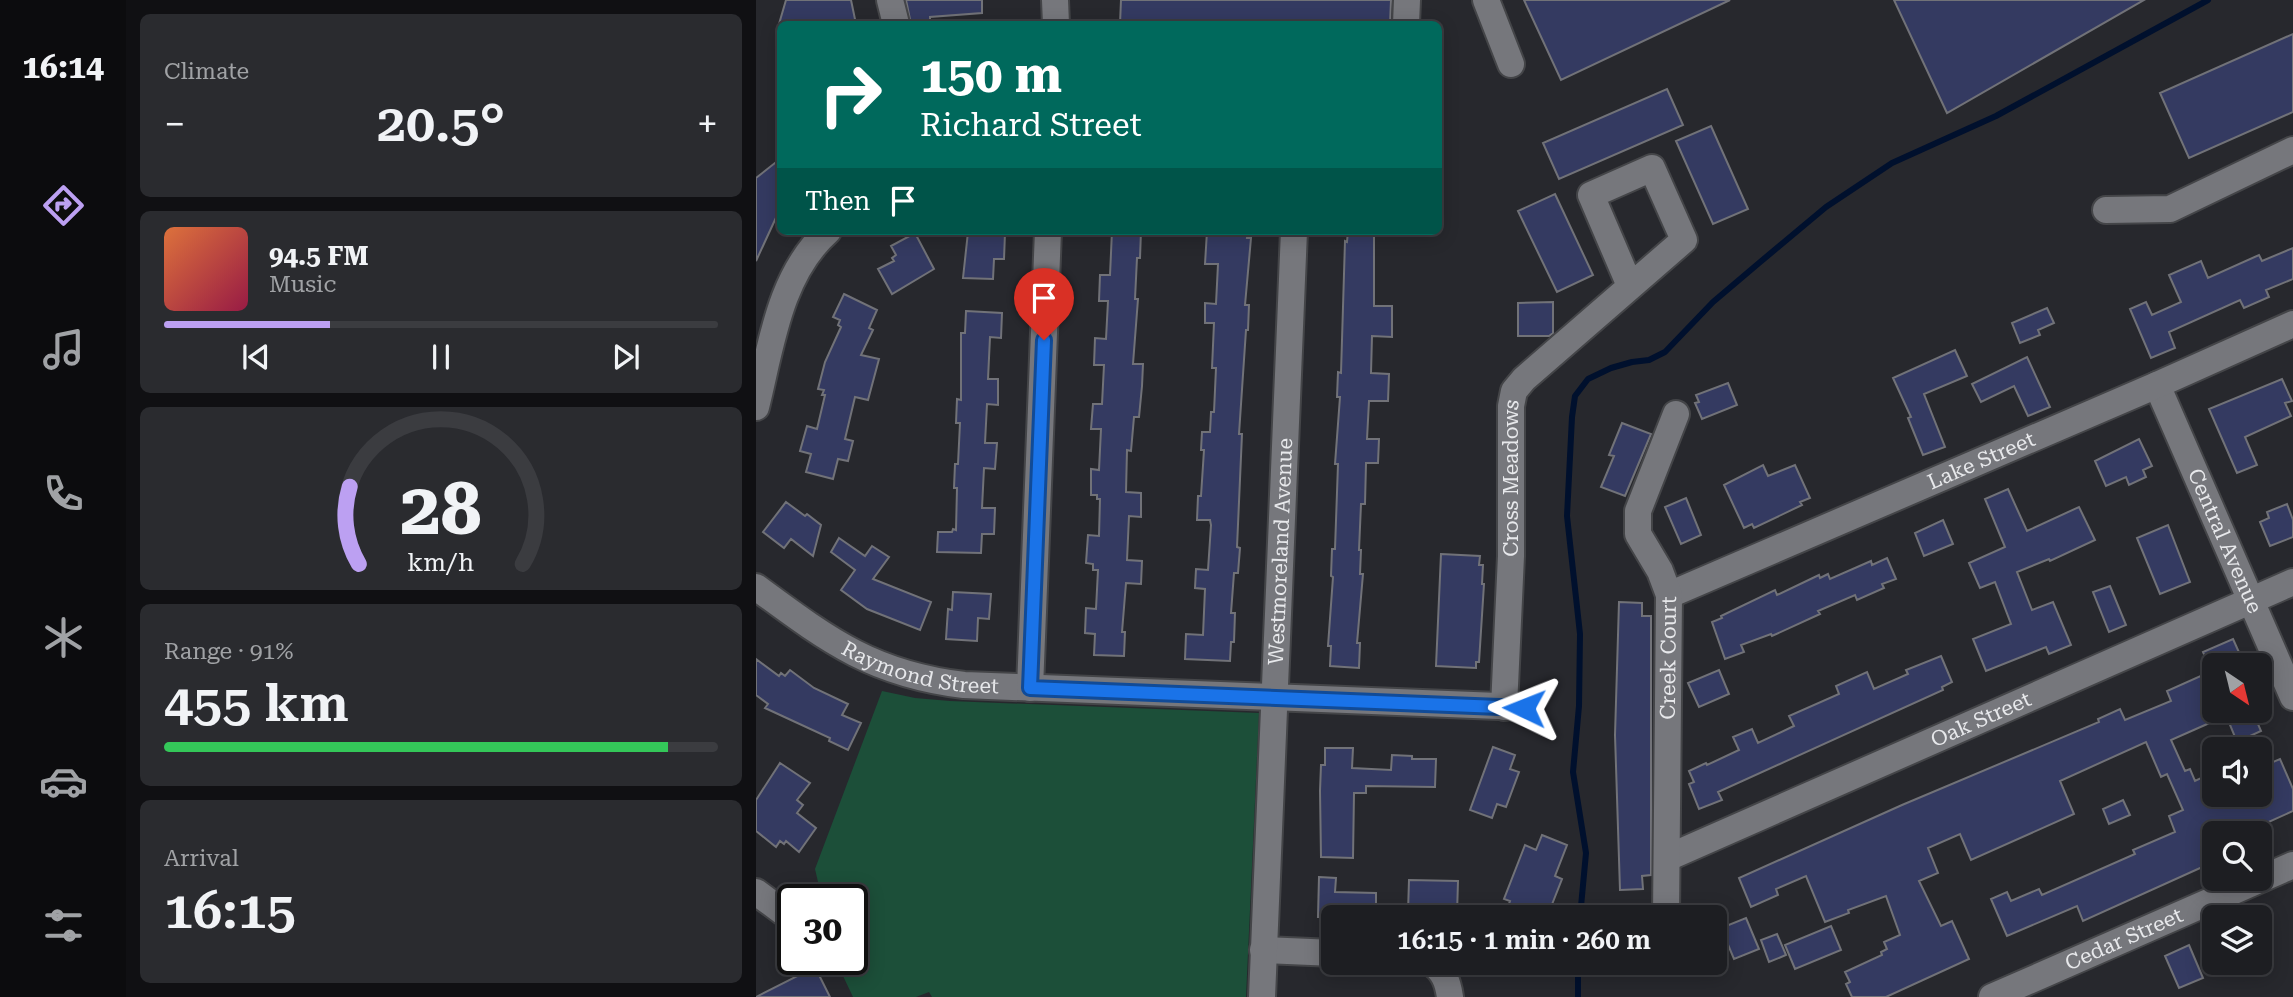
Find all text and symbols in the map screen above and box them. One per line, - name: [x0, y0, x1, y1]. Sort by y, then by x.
- text: 150 m: [920, 47, 1062, 104]
- text: 16:14: [22, 48, 104, 86]
- icon: right: [805, 49, 896, 140]
- text: Climate: [164, 58, 249, 85]
- text: 20.5°: [377, 93, 505, 154]
- text: −: [164, 102, 185, 146]
- text: +: [697, 102, 718, 146]
- text: Richard Street: [920, 106, 1142, 144]
- icon: directions: [39, 181, 88, 230]
- icon: arrive: [884, 182, 922, 220]
- text: Then: [805, 186, 870, 216]
- text: 94.5 FM: [269, 241, 369, 271]
- pin: [1014, 268, 1074, 340]
- text: Music: [269, 271, 336, 298]
- icon: arrive: [1025, 279, 1063, 317]
- icon: music: [39, 325, 88, 374]
- icon: previous: [237, 338, 275, 376]
- icon: pause: [422, 338, 460, 376]
- icon: next: [607, 338, 645, 376]
- street label: Cross Meadows: [1499, 397, 1524, 557]
- street label: Lake Street: [1924, 427, 2039, 494]
- street label: Westmoreland Avenue: [1264, 437, 1297, 665]
- street label: Central Avenue: [2183, 465, 2267, 617]
- text: 28: [400, 468, 482, 553]
- icon: phone: [39, 469, 88, 518]
- text: km/h: [408, 548, 474, 577]
- street label: Creek Court: [1656, 596, 1681, 720]
- icon: climate: [39, 613, 88, 662]
- street label: Raymond Street: [838, 636, 999, 698]
- text: Range · 91%: [164, 638, 293, 665]
- north arrow: [2202, 653, 2272, 723]
- map controls: [2202, 653, 2272, 975]
- position arrow: [1487, 671, 1561, 745]
- text: 455 km: [164, 673, 349, 734]
- street label: Oak Street: [1927, 687, 2035, 752]
- button: sound: [2202, 737, 2272, 807]
- icon: car: [39, 757, 88, 806]
- button: search: [2202, 821, 2272, 891]
- text: Arrival: [164, 845, 239, 872]
- text: 16:15: [164, 880, 296, 941]
- speed limit sign: 30: [777, 884, 868, 975]
- icon: filters: [39, 901, 88, 950]
- street label: Cedar Street: [2061, 903, 2186, 975]
- button: layers: [2202, 905, 2272, 975]
- text: 16:15 · 1 min · 260 m: [1397, 925, 1651, 955]

